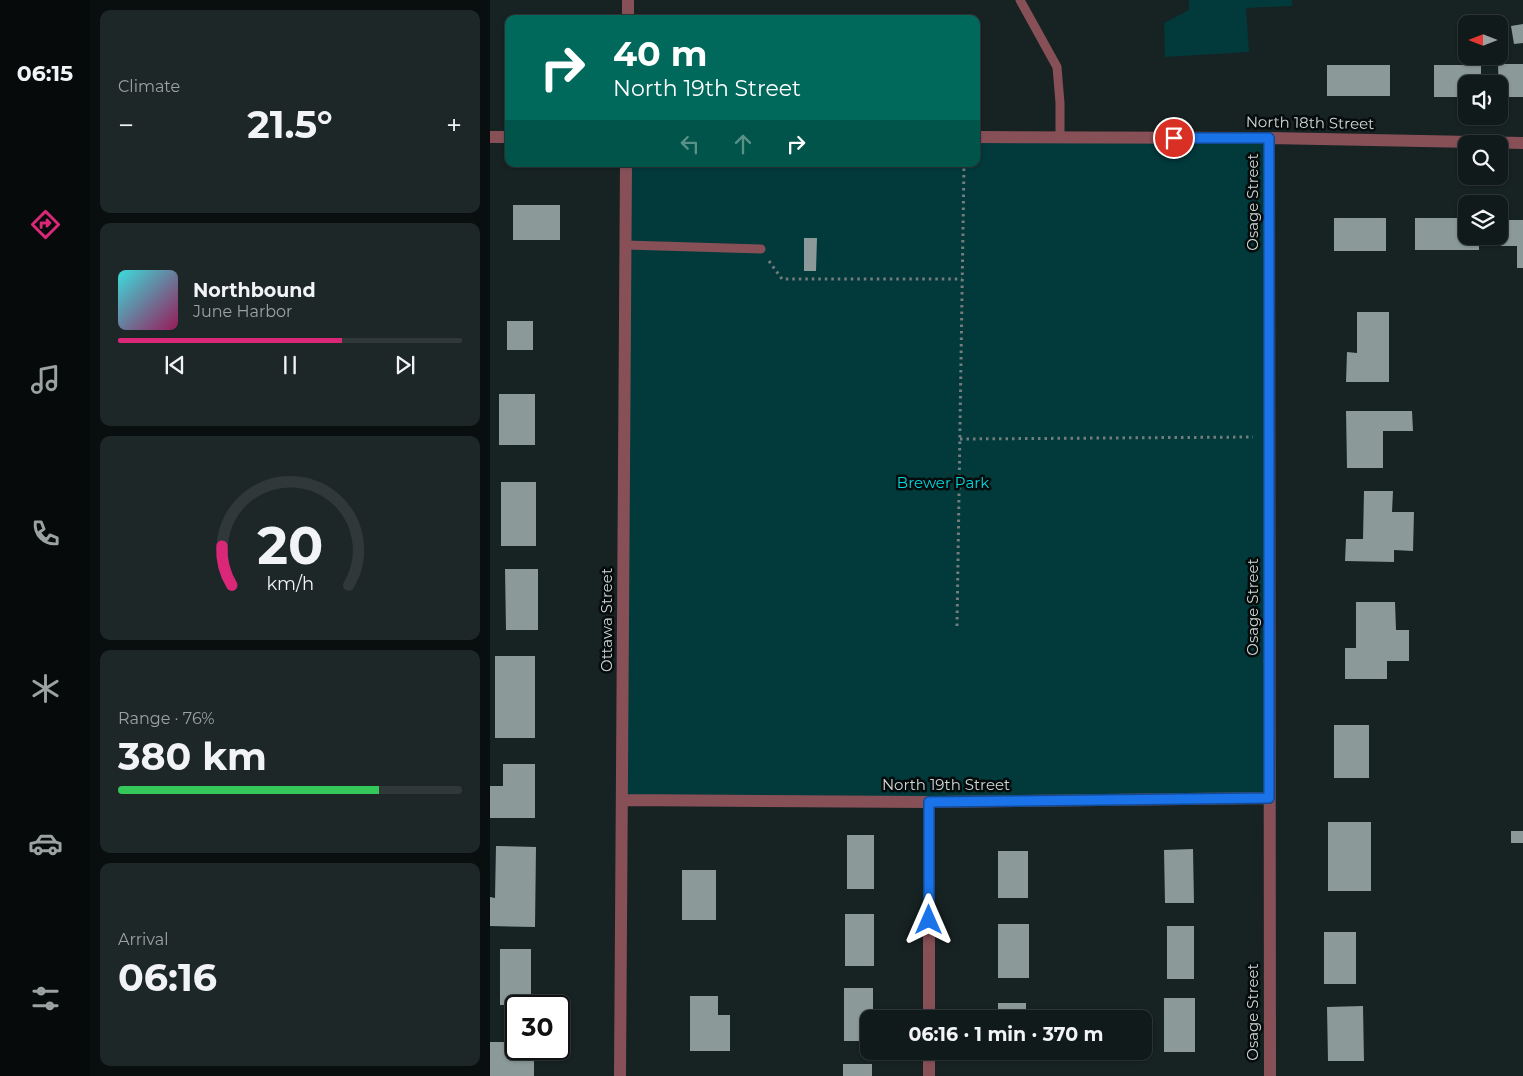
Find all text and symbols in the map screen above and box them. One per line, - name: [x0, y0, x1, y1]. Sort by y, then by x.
- north arrow: [1458, 15, 1508, 65]
- map controls: [1458, 15, 1508, 245]
- text: 40 m: [613, 32, 708, 75]
- icon: right: [530, 35, 595, 100]
- text: 06:15: [17, 60, 73, 87]
- text: North 19th Street: [613, 75, 801, 102]
- button: sound: [1458, 75, 1508, 125]
- text: Climate: [118, 77, 180, 96]
- text: 21.5°: [247, 101, 333, 148]
- text: −: [118, 108, 134, 142]
- text: +: [446, 108, 462, 142]
- street label: North 18th Street: [1246, 112, 1374, 133]
- pin: [1153, 117, 1195, 159]
- icon: arrive: [1160, 124, 1188, 152]
- icon: left: [676, 130, 704, 158]
- icon: ahead: [729, 130, 757, 158]
- icon: right: [782, 130, 810, 158]
- button: search: [1458, 135, 1508, 185]
- street label: Osage Street: [1243, 153, 1262, 251]
- button: layers: [1458, 195, 1508, 245]
- icon: directions: [28, 207, 63, 242]
- text: Northbound: [193, 279, 316, 302]
- text: June Harbor: [193, 302, 292, 321]
- icon: previous: [161, 351, 189, 379]
- icon: pause: [276, 351, 304, 379]
- icon: next: [391, 351, 419, 379]
- icon: music: [28, 362, 63, 397]
- park label: Brewer Park: [897, 473, 989, 492]
- text: 20: [257, 514, 323, 577]
- icon: phone: [28, 516, 63, 551]
- street label: Osage Street: [1243, 558, 1262, 656]
- street label: Ottawa Street: [597, 568, 616, 672]
- text: km/h: [266, 573, 314, 594]
- icon: climate: [28, 671, 63, 706]
- text: Range · 76%: [118, 709, 215, 728]
- text: 380 km: [118, 733, 267, 780]
- street label: North 19th Street: [882, 775, 1010, 794]
- icon: car: [28, 826, 63, 861]
- position arrow: [902, 893, 954, 945]
- text: Arrival: [118, 930, 168, 949]
- text: 06:16: [118, 954, 217, 1001]
- street label: Osage Street: [1243, 963, 1262, 1061]
- icon: filters: [28, 981, 63, 1016]
- speed limit sign: 30: [505, 995, 570, 1060]
- text: 06:16 · 1 min · 370 m: [909, 1023, 1103, 1046]

